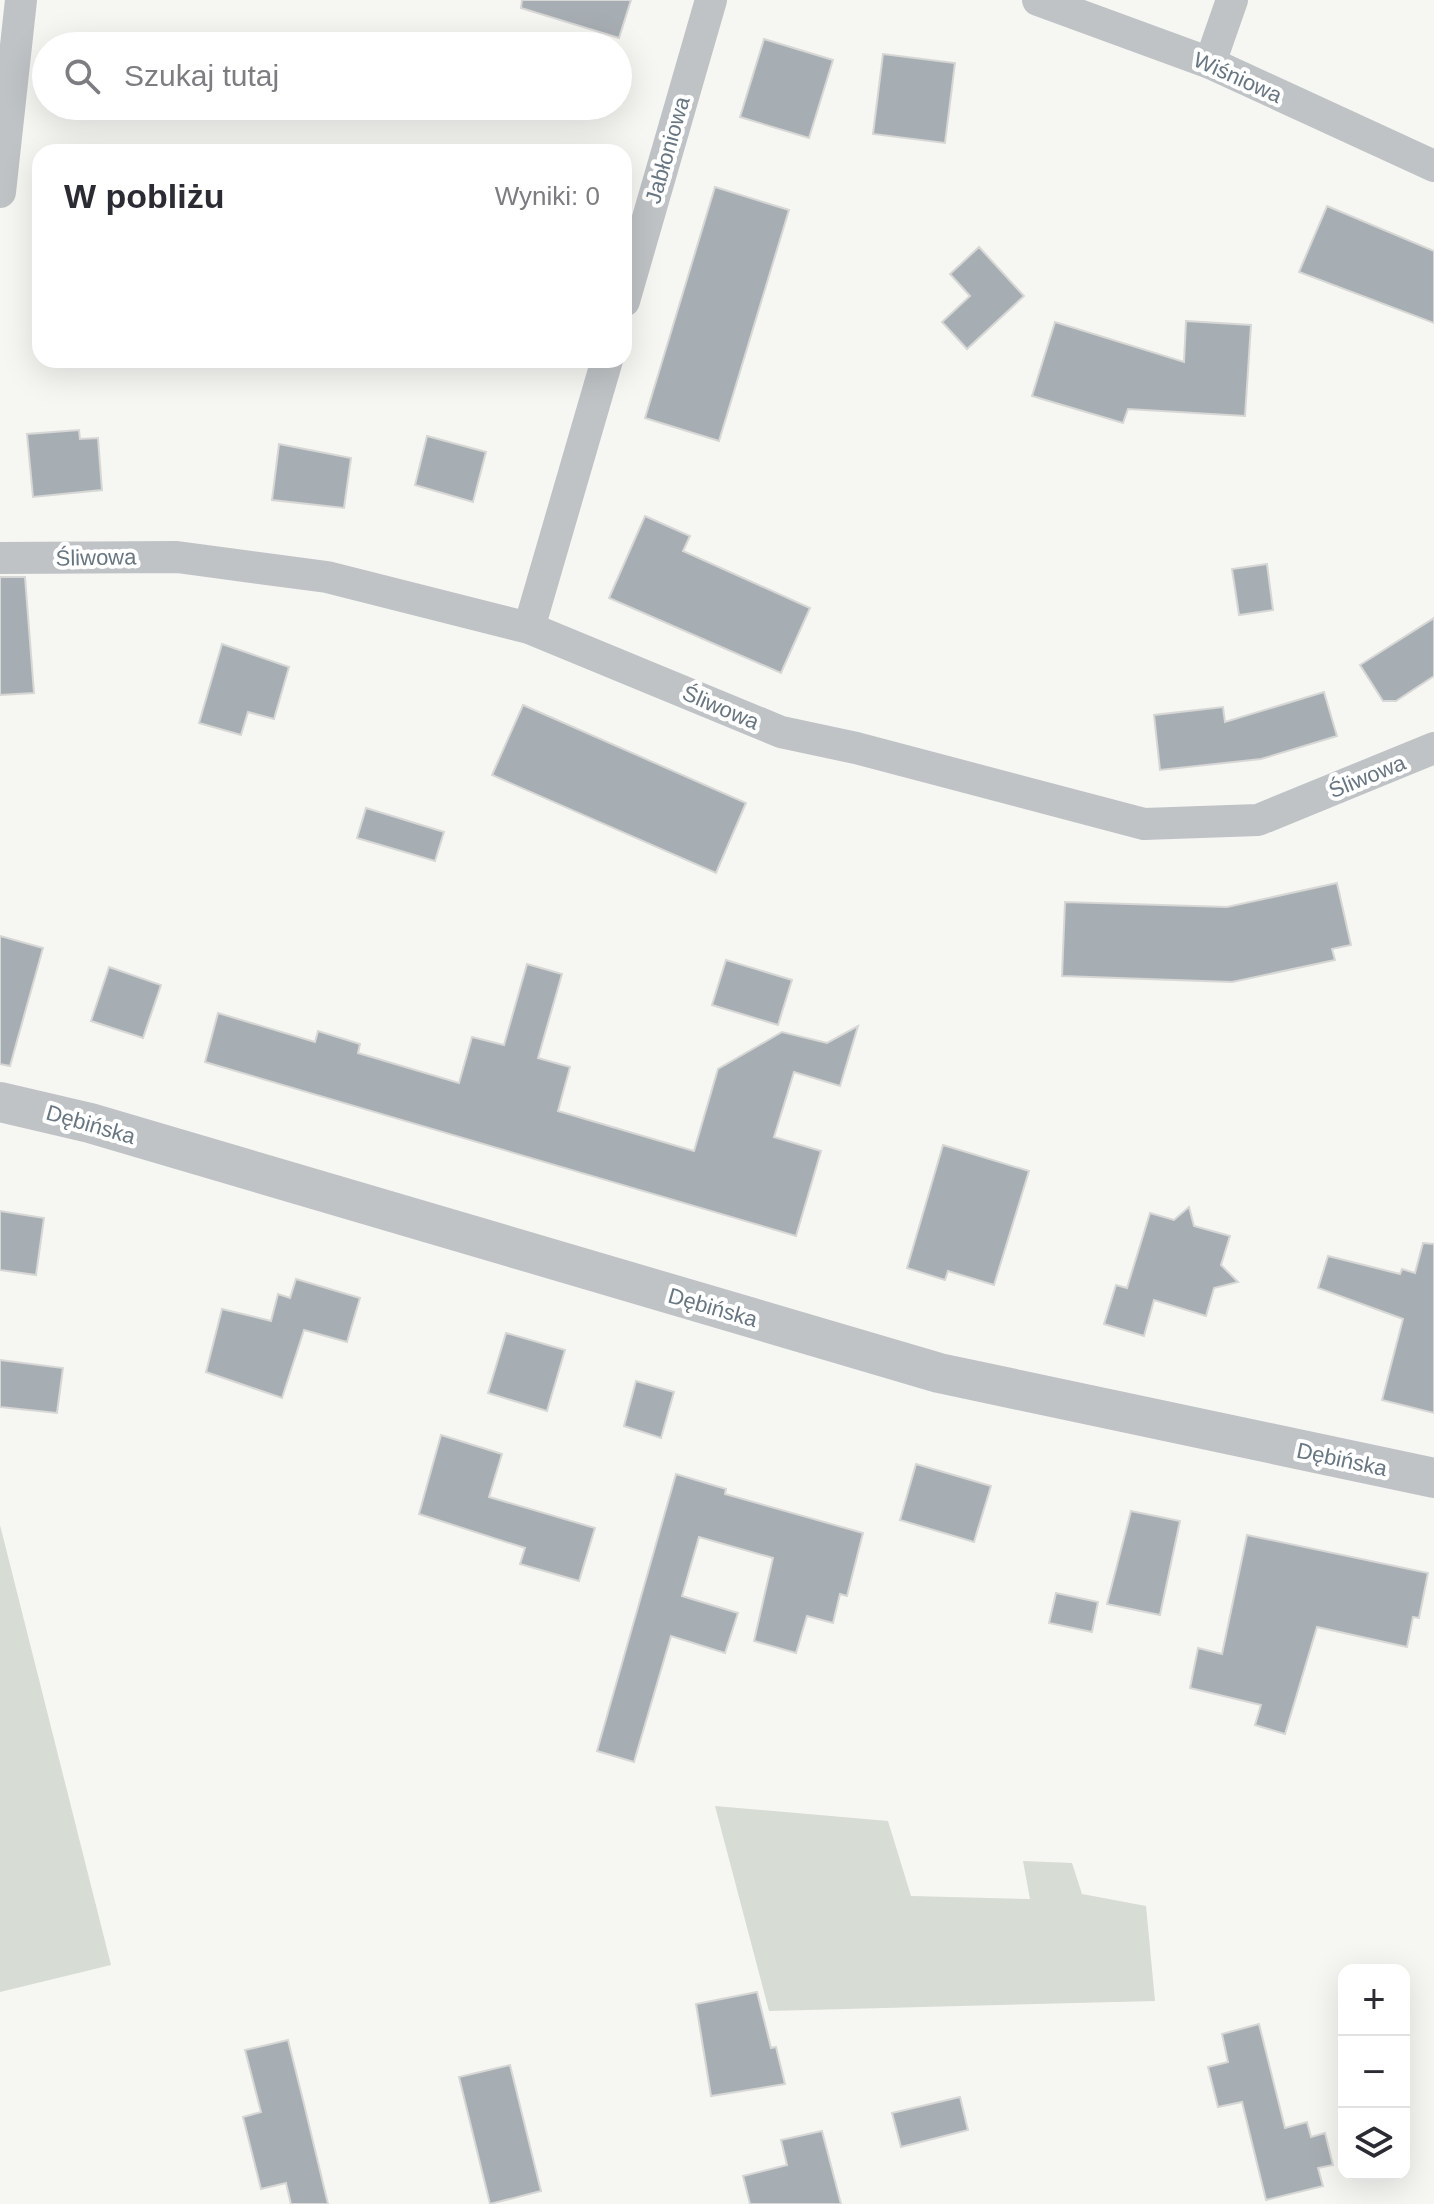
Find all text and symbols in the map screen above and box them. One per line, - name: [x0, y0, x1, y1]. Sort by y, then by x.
- search box: [32, 32, 632, 120]
- street label: Wiśniowa: [1190, 47, 1287, 108]
- icon: search: [60, 54, 104, 98]
- text: Szukaj tutaj: [124, 59, 279, 92]
- street label: Jabłoniowa: [640, 93, 695, 206]
- text: W pobliżu: [64, 177, 225, 215]
- text: Wyniki: 0: [495, 181, 600, 211]
- street label: Śliwowa: [55, 544, 137, 571]
- street label: Śliwowa: [679, 680, 764, 735]
- street label: Śliwowa: [1325, 749, 1410, 803]
- street label: Dębińska: [43, 1100, 139, 1149]
- street label: Dębińska: [665, 1283, 761, 1332]
- street label: Dębińska: [1294, 1438, 1390, 1481]
- map controls: [1338, 1964, 1410, 2180]
- button: +: [1338, 1964, 1410, 2036]
- button: −: [1338, 2036, 1410, 2108]
- button: layers: [1338, 2108, 1410, 2180]

